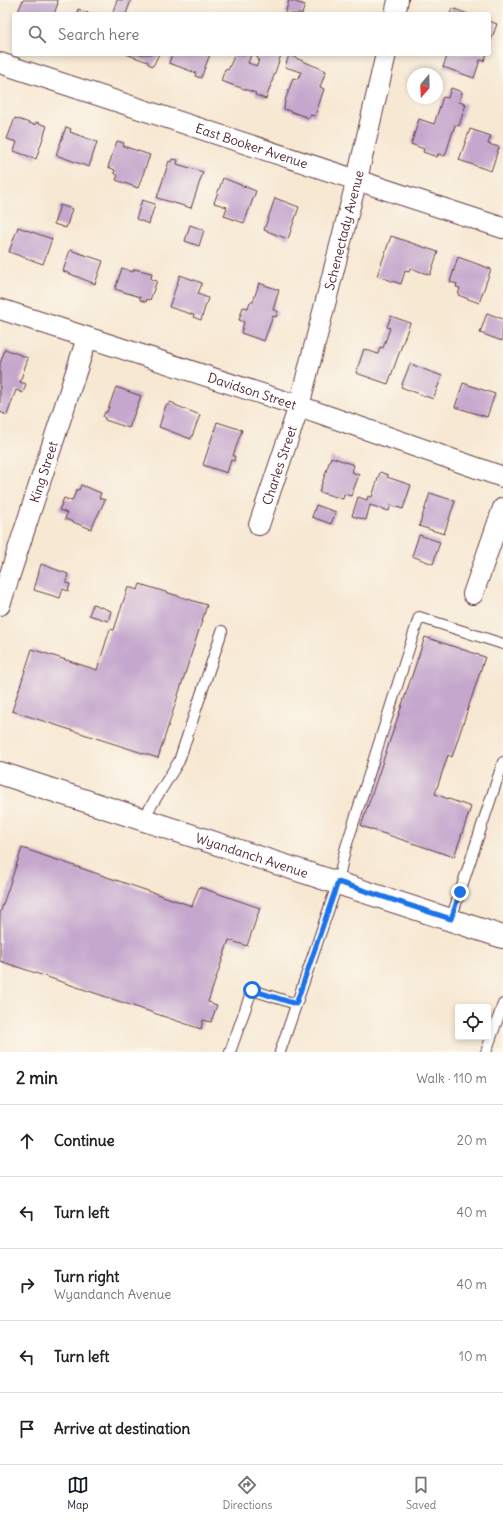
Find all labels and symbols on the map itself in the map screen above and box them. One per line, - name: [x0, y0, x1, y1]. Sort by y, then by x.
- north arrow: [407, 68, 443, 104]
- street label: East Booker Avenue: [194, 119, 310, 172]
- street label: Schenectady Avenue: [320, 169, 367, 292]
- street label: Davidson Street: [206, 368, 299, 413]
- street label: Charles Street: [258, 423, 300, 507]
- street label: King Street: [25, 438, 61, 505]
- street label: Wyandanch Avenue: [194, 829, 310, 881]
- route end: [451, 883, 469, 901]
- route start: [243, 981, 261, 999]

